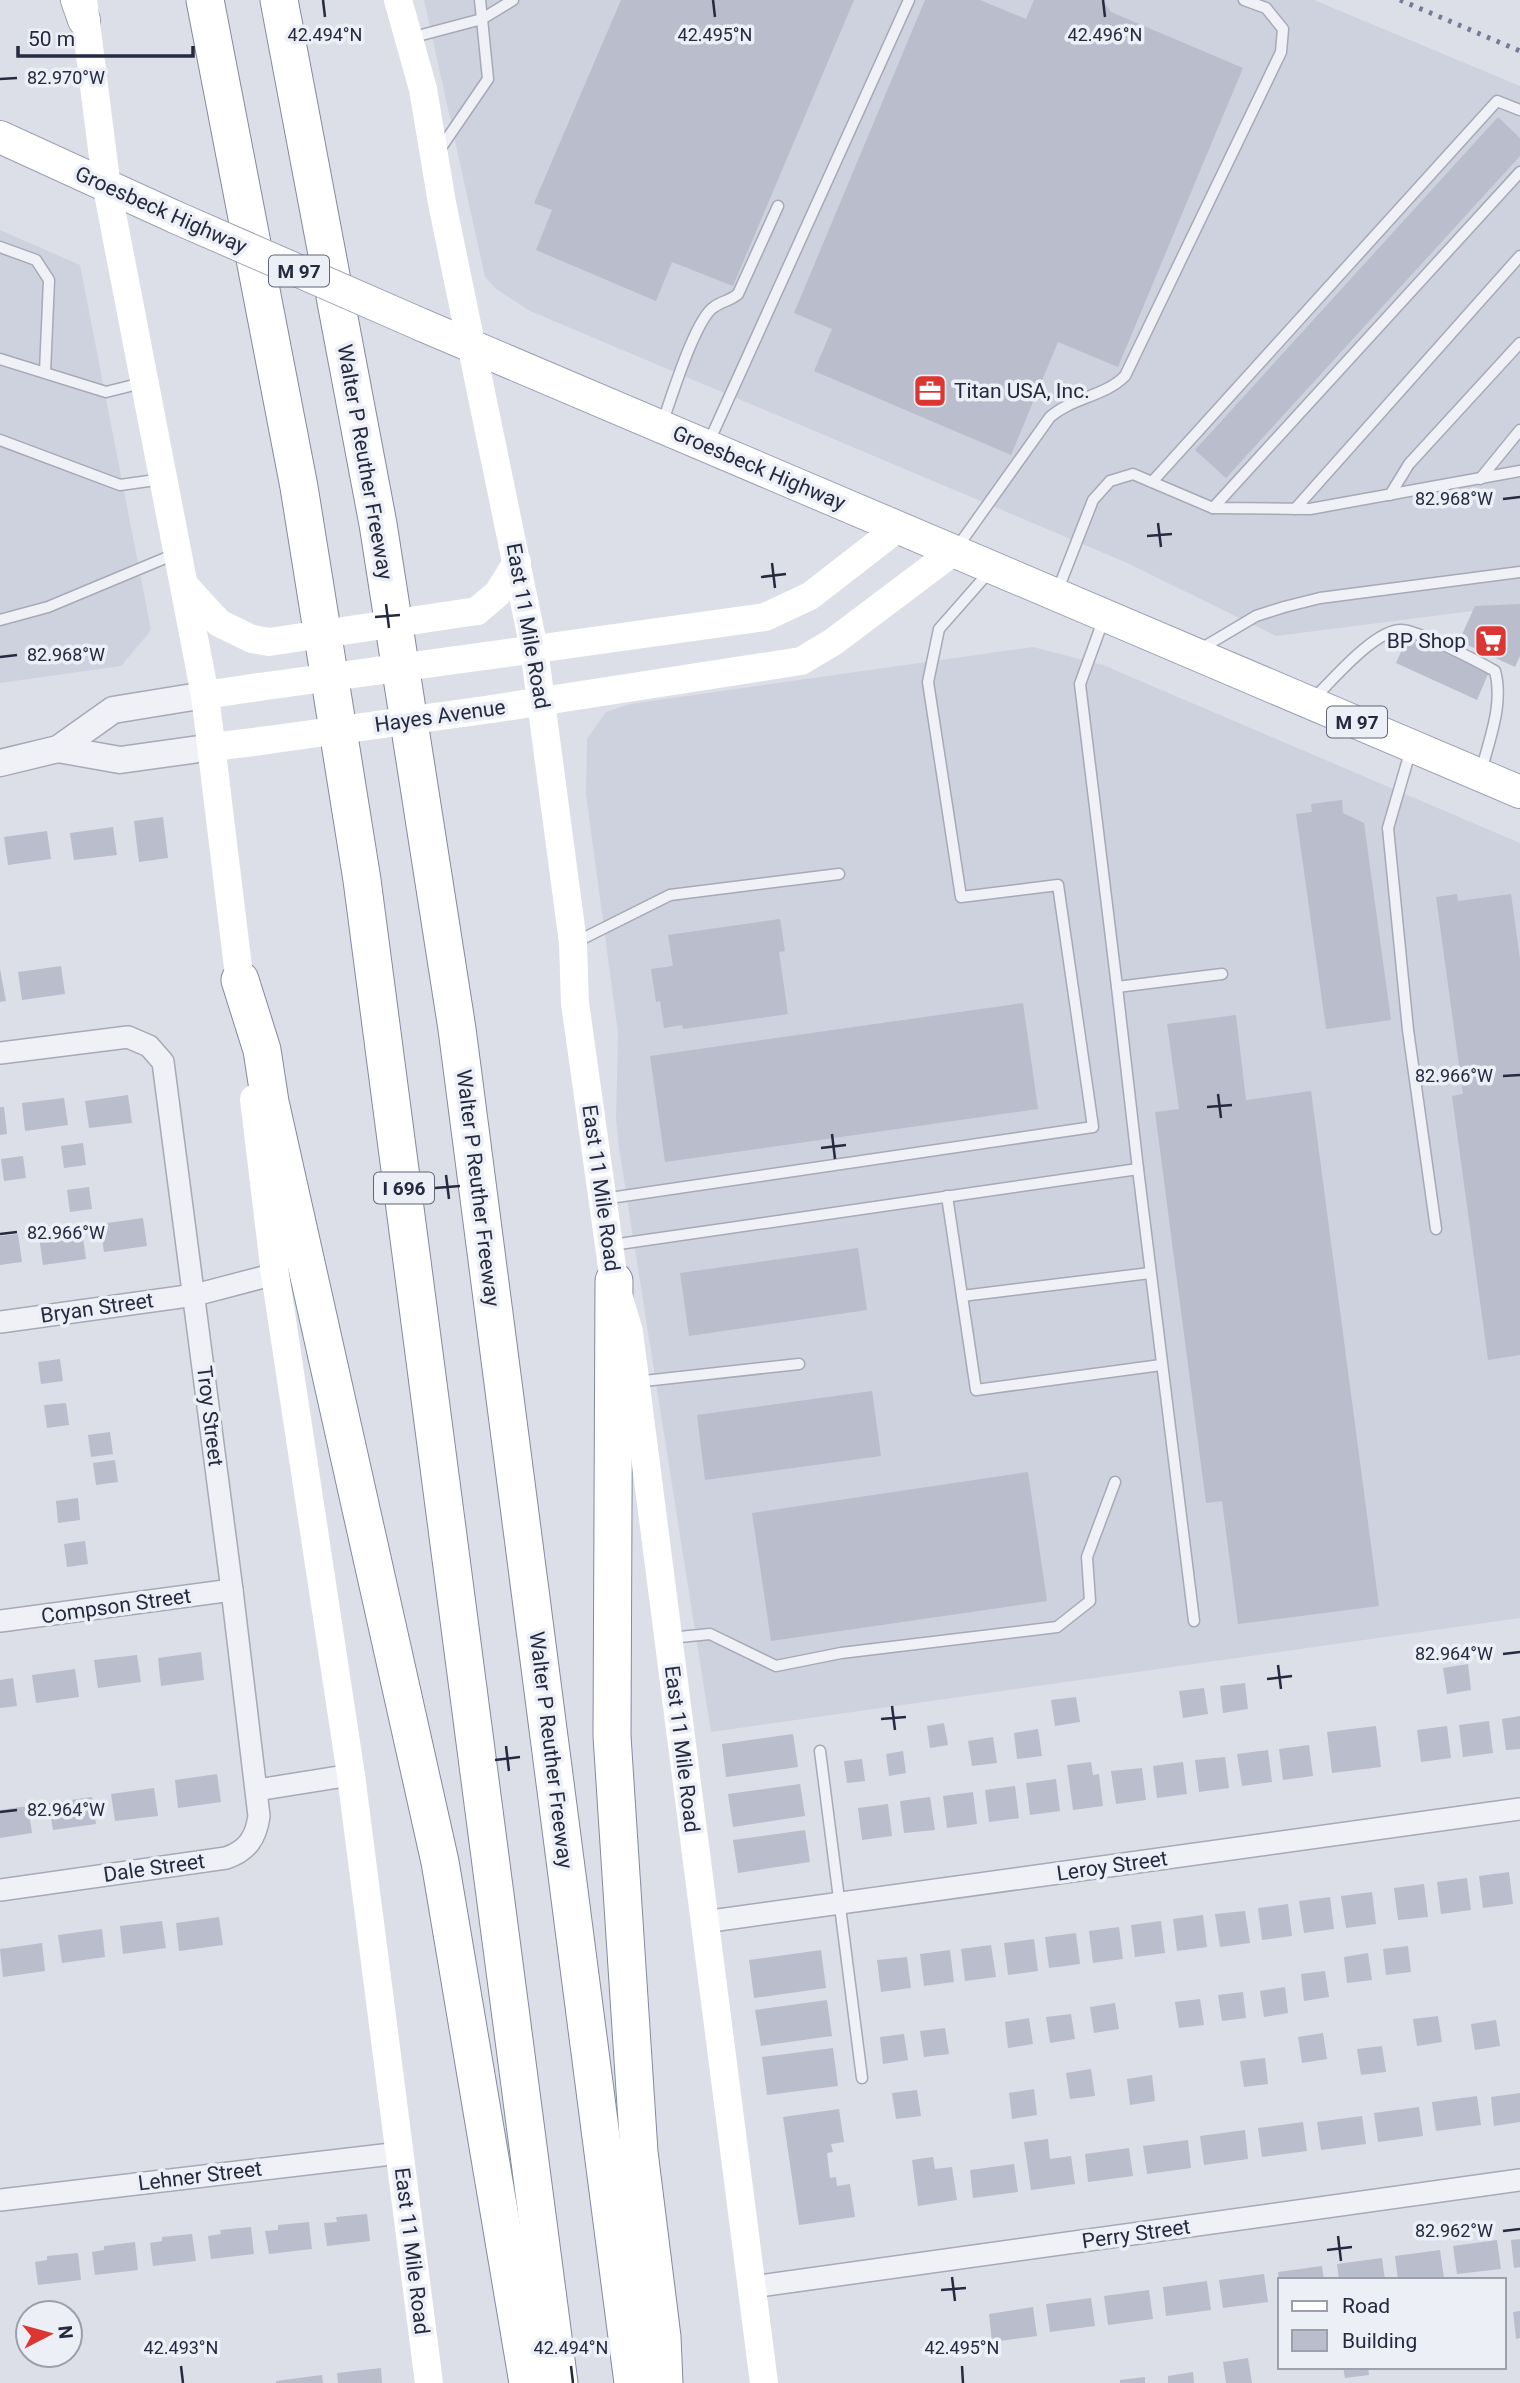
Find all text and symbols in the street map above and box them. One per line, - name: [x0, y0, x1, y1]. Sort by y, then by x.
- scale bar: [18, 14, 192, 58]
- text: 42.494°N: [288, 24, 362, 45]
- text: 42.495°N: [678, 24, 752, 45]
- text: 42.496°N: [1068, 24, 1142, 45]
- text: 50 m: [28, 27, 75, 51]
- text: 82.970°W: [27, 67, 105, 88]
- street label: Groesbeck Highway: [71, 161, 251, 259]
- road number: M 97: [269, 256, 329, 286]
- street label: Walter P Reuther Freeway: [332, 342, 398, 582]
- office icon: Titan USA, Inc.: [911, 372, 949, 410]
- place label: Titan USA, Inc.: [954, 379, 1090, 403]
- street label: Groesbeck Highway: [669, 421, 849, 515]
- text: 82.968°W: [1415, 488, 1493, 509]
- street label: East 11 Mile Road: [502, 541, 554, 711]
- supermarket icon: BP Shop: [1472, 622, 1510, 660]
- place label: BP Shop: [1387, 629, 1466, 653]
- text: 82.968°W: [27, 644, 105, 665]
- street label: Hayes Avenue: [373, 695, 507, 737]
- road number: M 97: [1327, 706, 1387, 737]
- text: 82.966°W: [1415, 1065, 1493, 1086]
- street label: Walter P Reuther Freeway: [452, 1068, 504, 1308]
- street label: East 11 Mile Road: [577, 1103, 625, 1273]
- road number: I 696: [374, 1172, 434, 1204]
- text: 82.966°W: [27, 1222, 105, 1243]
- street label: Bryan Street: [39, 1288, 155, 1328]
- street label: Troy Street: [192, 1364, 228, 1468]
- street label: Compson Street: [40, 1584, 192, 1628]
- street label: Walter P Reuther Freeway: [525, 1630, 577, 1870]
- text: 82.964°W: [1415, 1643, 1493, 1664]
- street label: East 11 Mile Road: [660, 1664, 704, 1834]
- text: 82.964°W: [27, 1799, 105, 1820]
- street label: Leroy Street: [1055, 1846, 1169, 1886]
- street label: Dale Street: [102, 1849, 206, 1887]
- street label: Lehner Street: [137, 2156, 263, 2195]
- street label: East 11 Mile Road: [390, 2166, 434, 2336]
- street label: Perry Street: [1080, 2214, 1192, 2253]
- text: 82.962°W: [1415, 2220, 1493, 2241]
- legend: [1278, 2278, 1506, 2369]
- text: Road: [1342, 2294, 1390, 2318]
- north arrow: [14, 2299, 84, 2369]
- text: N: [53, 2324, 78, 2340]
- text: Building: [1342, 2329, 1417, 2353]
- text: 42.493°N: [144, 2337, 218, 2358]
- text: 42.494°N: [534, 2337, 608, 2358]
- text: 42.495°N: [925, 2337, 999, 2358]

